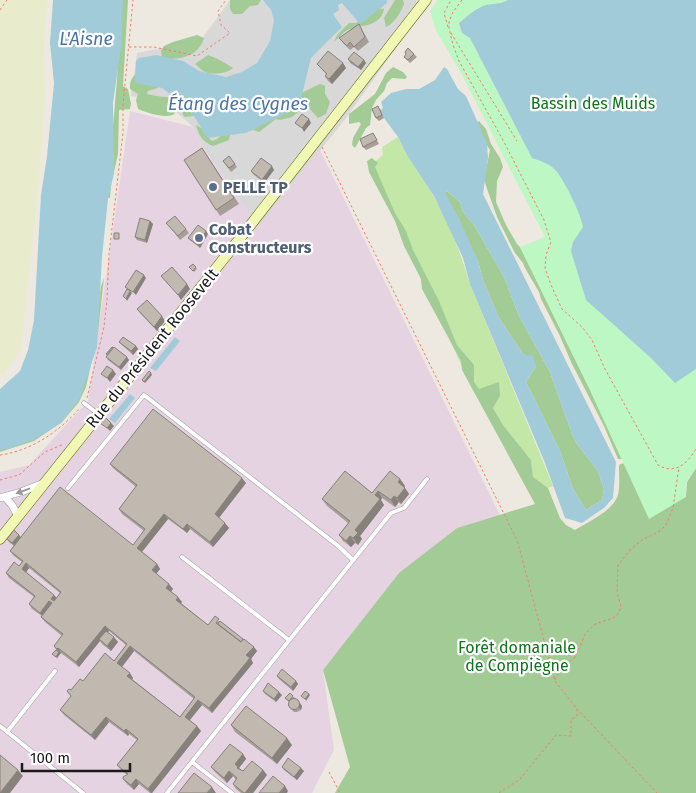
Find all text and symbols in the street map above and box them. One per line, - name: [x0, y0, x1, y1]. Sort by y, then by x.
- water label: L'Aisne: [59, 28, 113, 50]
- water label: Étang des Cygnes: [168, 92, 308, 115]
- park label: Bassin des Muids: [531, 94, 655, 113]
- place label: PELLE TP: [223, 178, 288, 197]
- marker: PELLE TP: [207, 181, 219, 193]
- place label: Cobat Constructeurs: [209, 220, 312, 257]
- marker: Cobat Constructeurs: [193, 232, 205, 244]
- street label: Rue du Président Roosevelt: [82, 264, 222, 431]
- one-way arrow: [15, 488, 30, 495]
- park label: Forêt domaniale de Compiègne: [458, 638, 576, 675]
- scale bar: [22, 740, 130, 772]
- text: 100 m: [30, 749, 70, 767]

